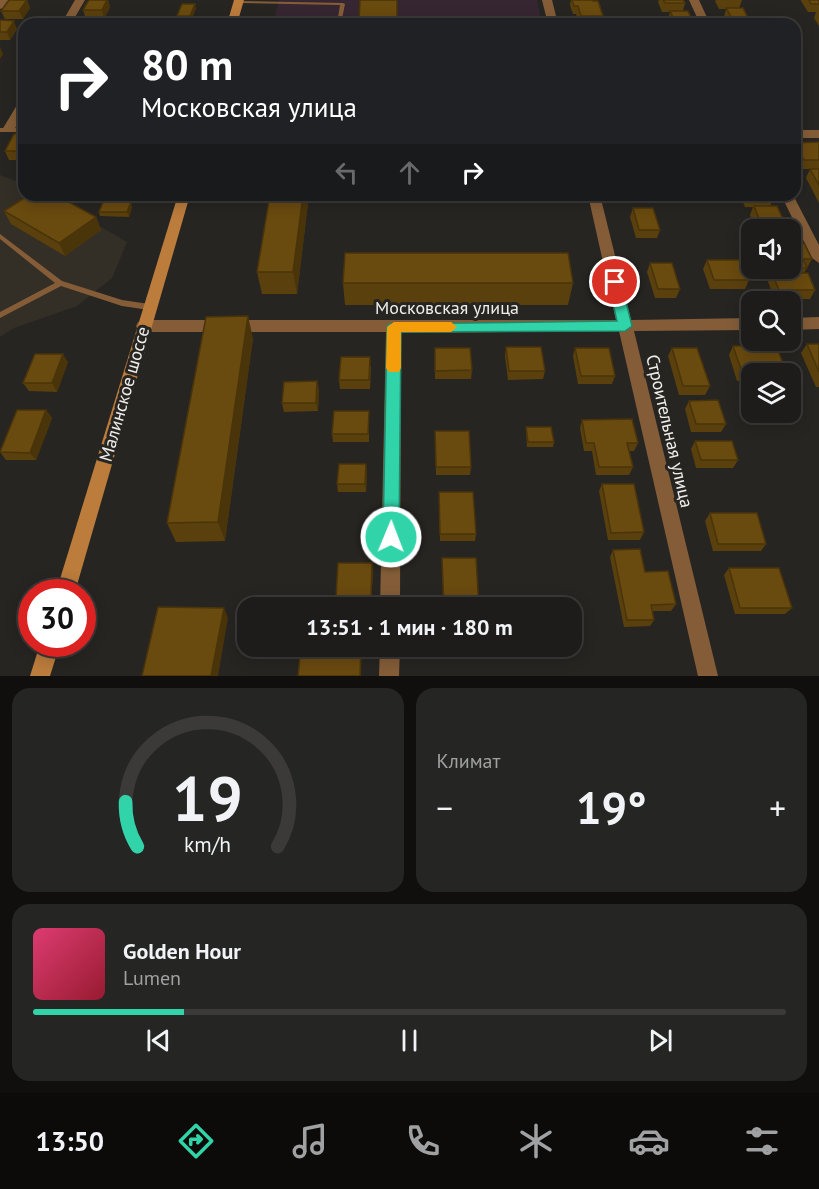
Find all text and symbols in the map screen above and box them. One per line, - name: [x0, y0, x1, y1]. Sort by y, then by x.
- text: 80 m: [141, 37, 233, 92]
- icon: right: [42, 42, 120, 120]
- text: Московская улица: [141, 90, 357, 124]
- icon: left: [330, 156, 363, 189]
- icon: ahead: [393, 156, 426, 189]
- icon: right: [456, 156, 489, 189]
- map controls: [741, 219, 801, 423]
- button: sound: [741, 219, 801, 279]
- pin: [589, 256, 640, 307]
- icon: arrive: [598, 265, 631, 298]
- button: search: [741, 291, 801, 351]
- street label: Московская улица: [375, 296, 519, 319]
- street label: Малинское шоссе: [94, 324, 154, 464]
- street label: Строительная улица: [641, 352, 699, 510]
- button: layers: [741, 363, 801, 423]
- position arrow: [359, 505, 423, 569]
- speed limit sign: 30: [18, 579, 96, 657]
- text: 13:51 · 1 мин · 180 m: [306, 613, 513, 641]
- text: Климат: [437, 748, 500, 774]
- text: 19: [172, 757, 243, 838]
- text: 19°: [576, 778, 647, 836]
- text: −: [437, 786, 453, 829]
- text: +: [769, 786, 786, 829]
- text: km/h: [184, 830, 231, 858]
- text: Golden Hour: [123, 937, 241, 965]
- text: Lumen: [123, 965, 181, 991]
- icon: previous: [142, 1024, 175, 1057]
- icon: pause: [393, 1024, 426, 1057]
- icon: next: [644, 1024, 677, 1057]
- icon: directions: [175, 1120, 217, 1162]
- icon: music: [289, 1120, 331, 1162]
- icon: phone: [402, 1120, 444, 1162]
- icon: climate: [515, 1120, 557, 1162]
- icon: car: [628, 1120, 670, 1162]
- icon: filters: [741, 1120, 783, 1162]
- text: 13:50: [36, 1124, 104, 1158]

